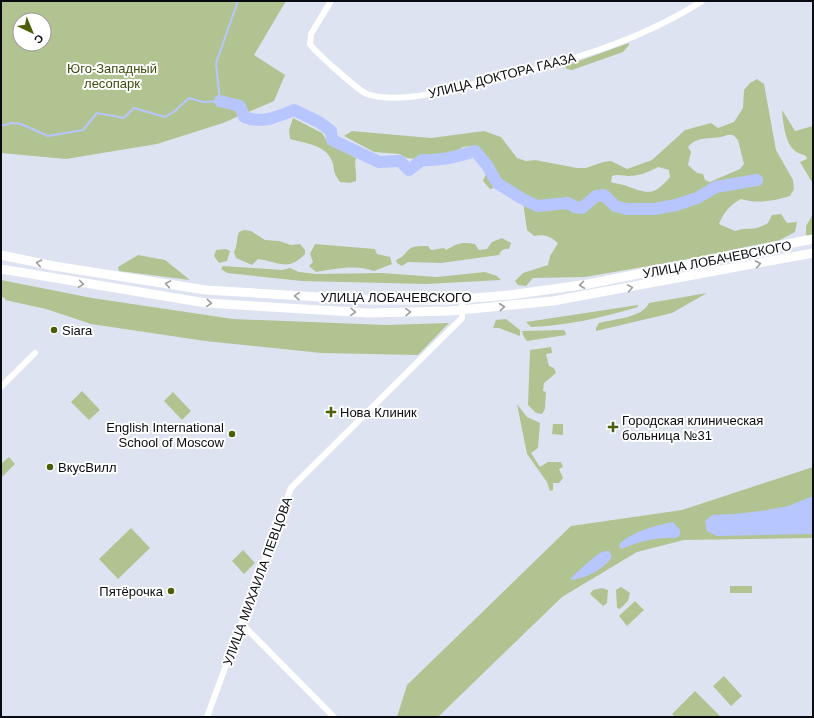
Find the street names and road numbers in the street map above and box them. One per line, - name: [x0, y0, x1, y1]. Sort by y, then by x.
- street label: УЛИЦА ДОКТОРА ГААЗА: [427, 50, 578, 101]
- street label: УЛИЦА ЛОБАЧЕВСКОГО: [642, 238, 793, 281]
- street label: УЛИЦА ЛОБАЧЕВСКОГО: [320, 290, 472, 305]
- street label: УЛИЦА МИХАИЛА ПЕВЦОВА: [220, 495, 295, 668]

